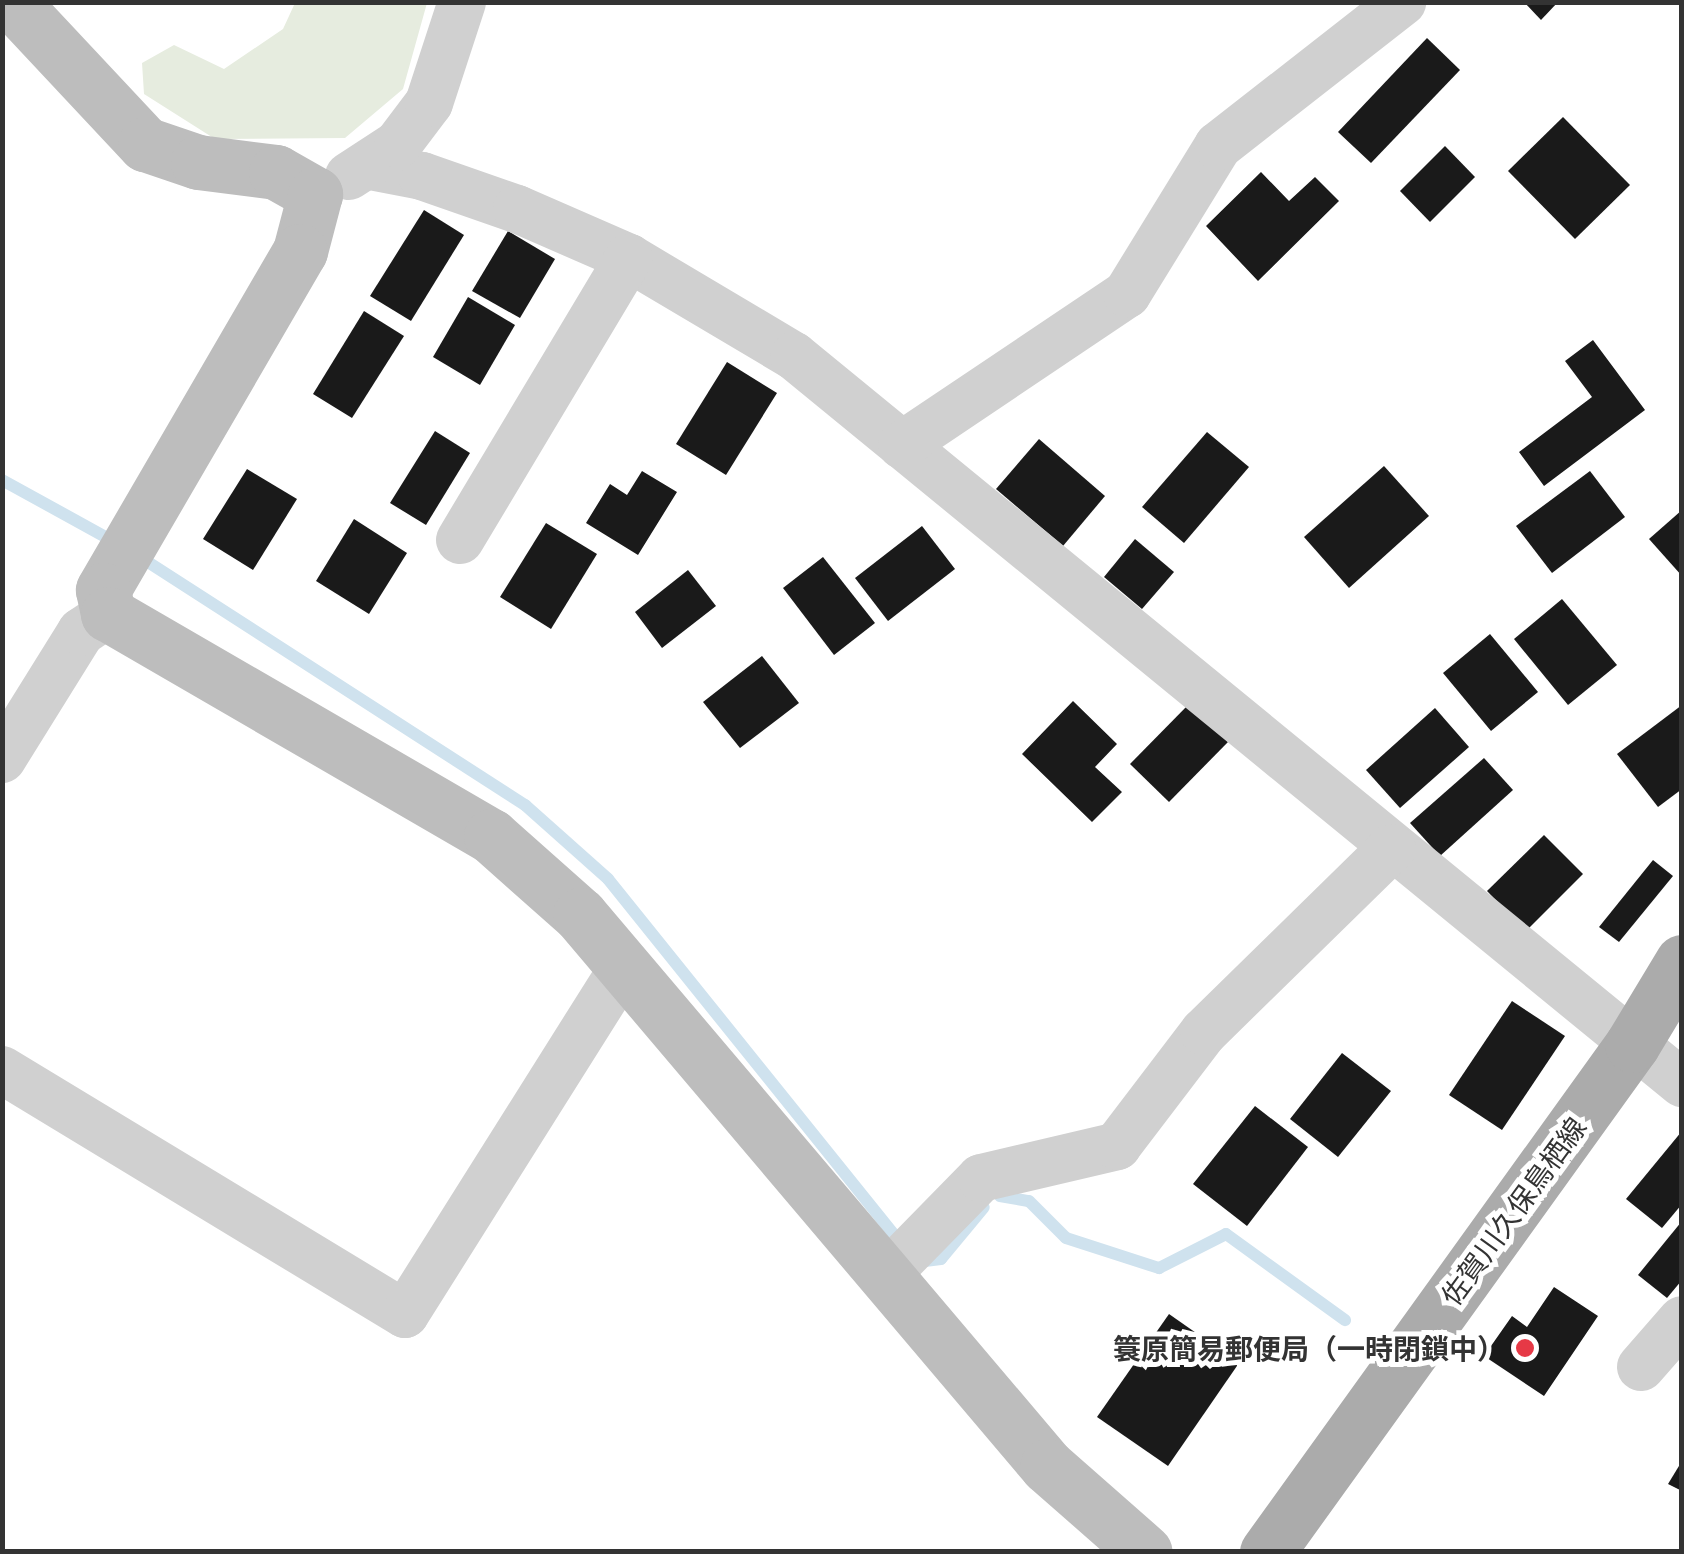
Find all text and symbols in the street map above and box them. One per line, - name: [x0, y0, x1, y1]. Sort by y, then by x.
- street label: 佐賀川久保鳥栖線: [1434, 1111, 1592, 1311]
- place label: 簑原簡易郵便局（一時閉鎖中）: [1113, 1331, 1505, 1365]
- marker: 簑原簡易郵便局（一時閉鎖中）: [1514, 1337, 1536, 1359]

